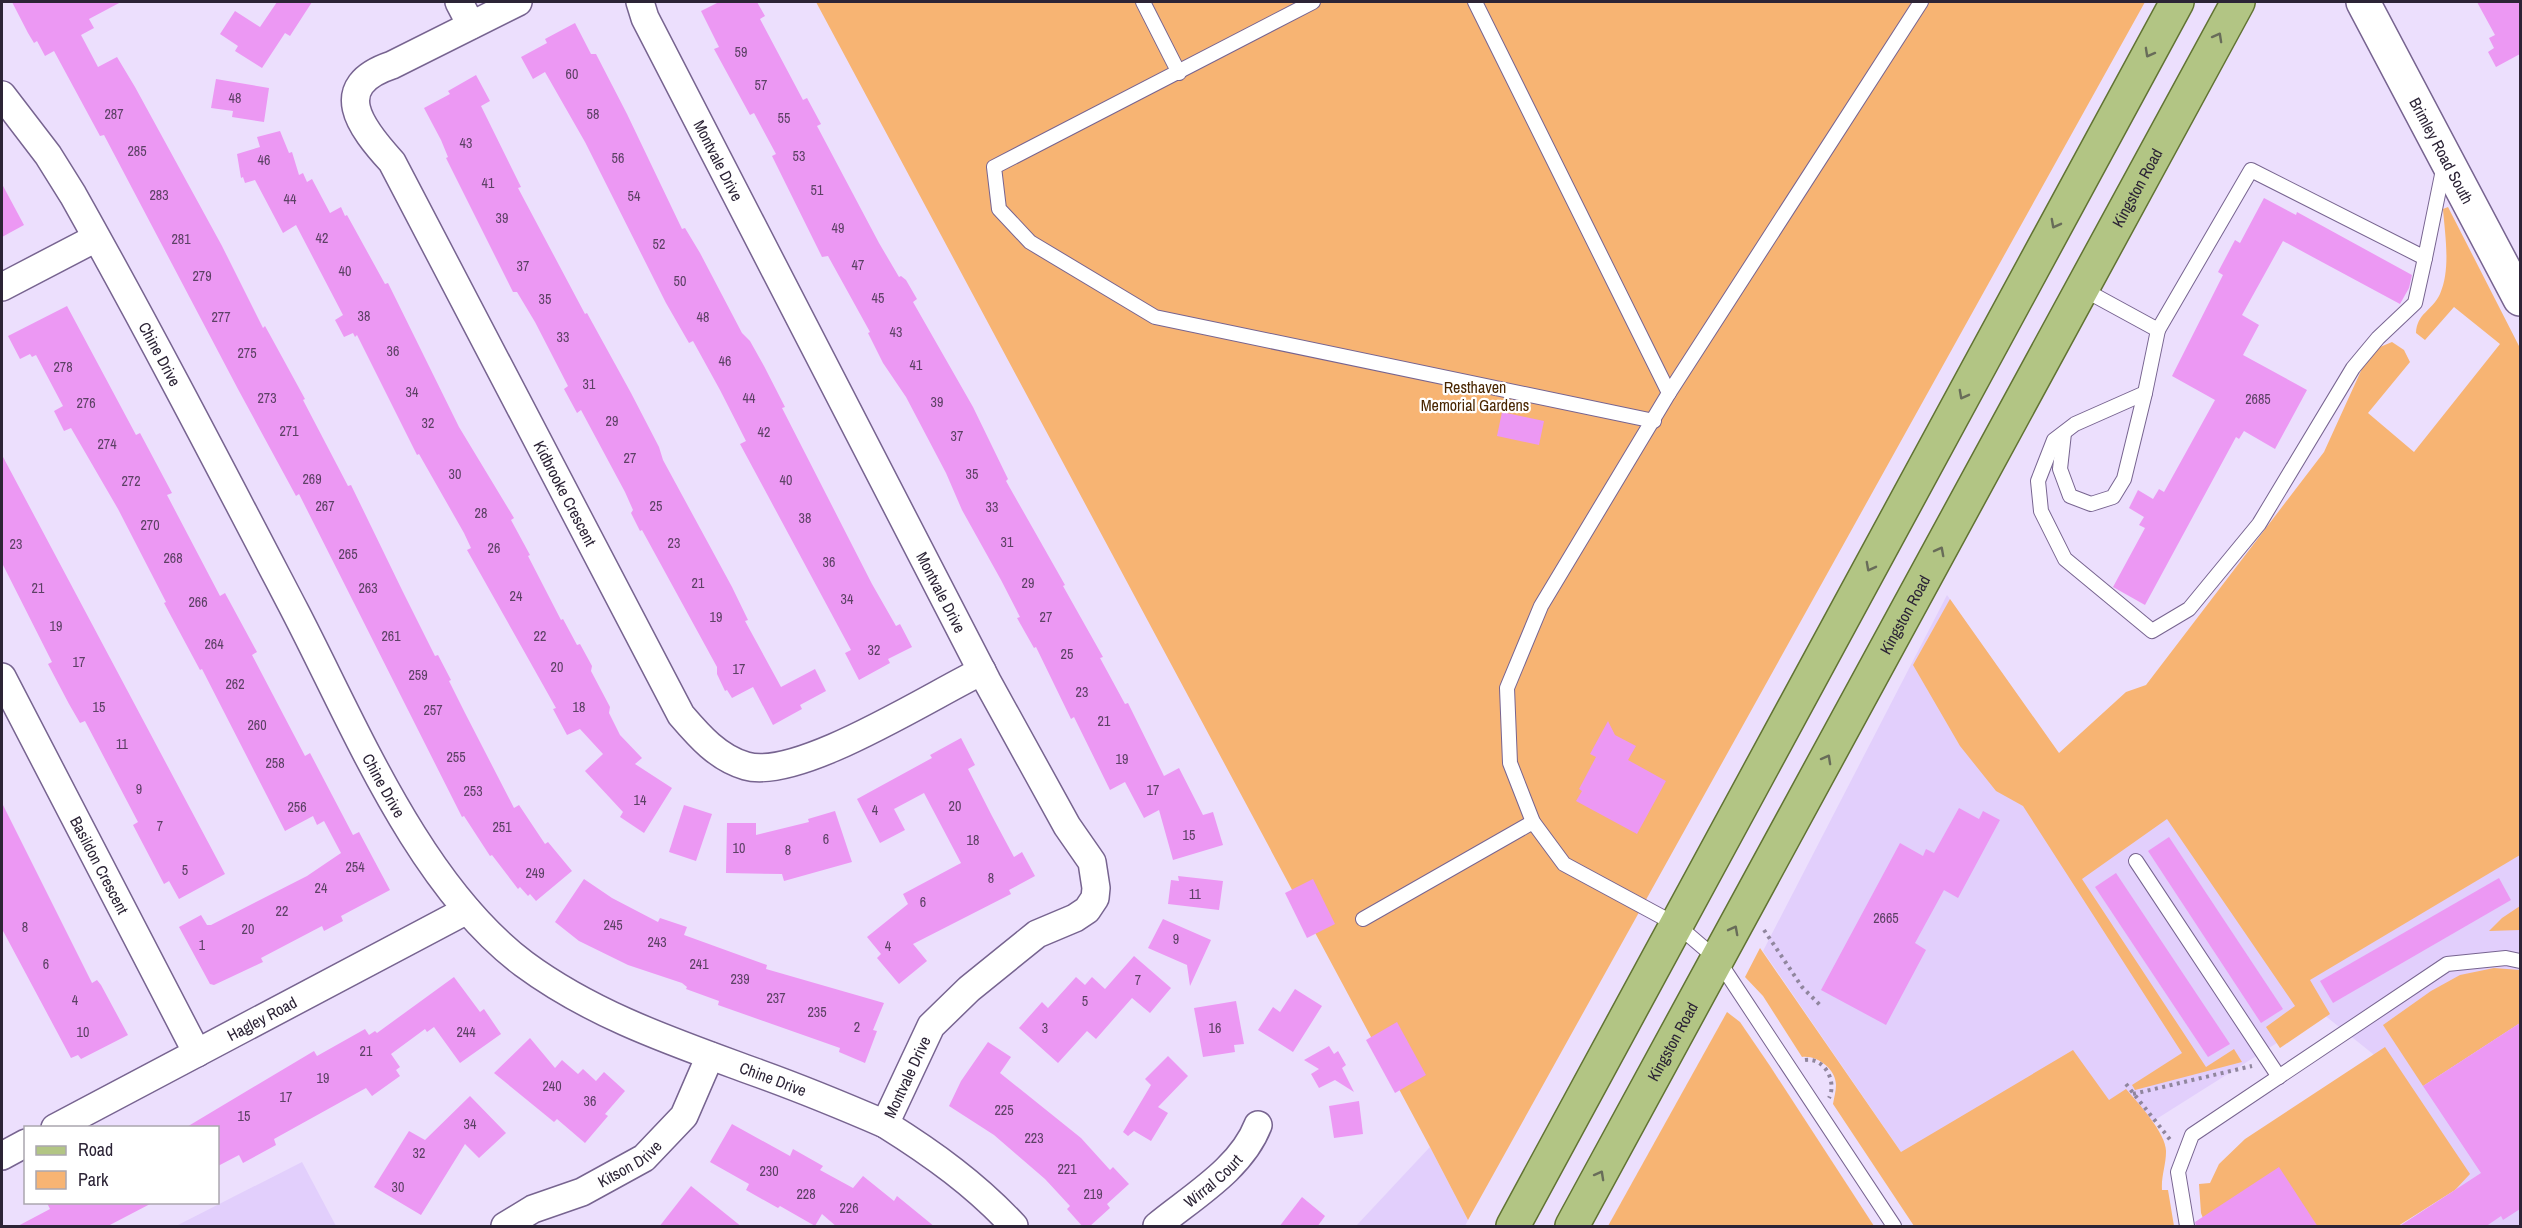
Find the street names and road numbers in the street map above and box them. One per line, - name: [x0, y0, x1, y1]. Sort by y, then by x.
- street label: Brimley Road South: [2404, 93, 2479, 208]
- street label: Montvale Drive: [688, 116, 748, 205]
- street label: Kingston Road: [2107, 144, 2167, 231]
- street label: Chine Drive: [134, 318, 186, 390]
- street label: Kidbrooke Crescent: [528, 437, 602, 550]
- street label: Montvale Drive: [911, 548, 971, 637]
- street label: Kingston Road: [1874, 571, 1935, 658]
- street label: Chine Drive: [357, 749, 411, 822]
- street label: Basildon Crescent: [65, 813, 134, 918]
- street label: Hagley Road: [223, 991, 301, 1046]
- street label: Kingston Road: [1642, 998, 1703, 1085]
- street label: Montvale Drive: [878, 1032, 936, 1122]
- street label: Chine Drive: [736, 1056, 810, 1101]
- street label: Kitson Drive: [594, 1135, 666, 1192]
- street label: Wirral Court: [1179, 1149, 1247, 1212]

